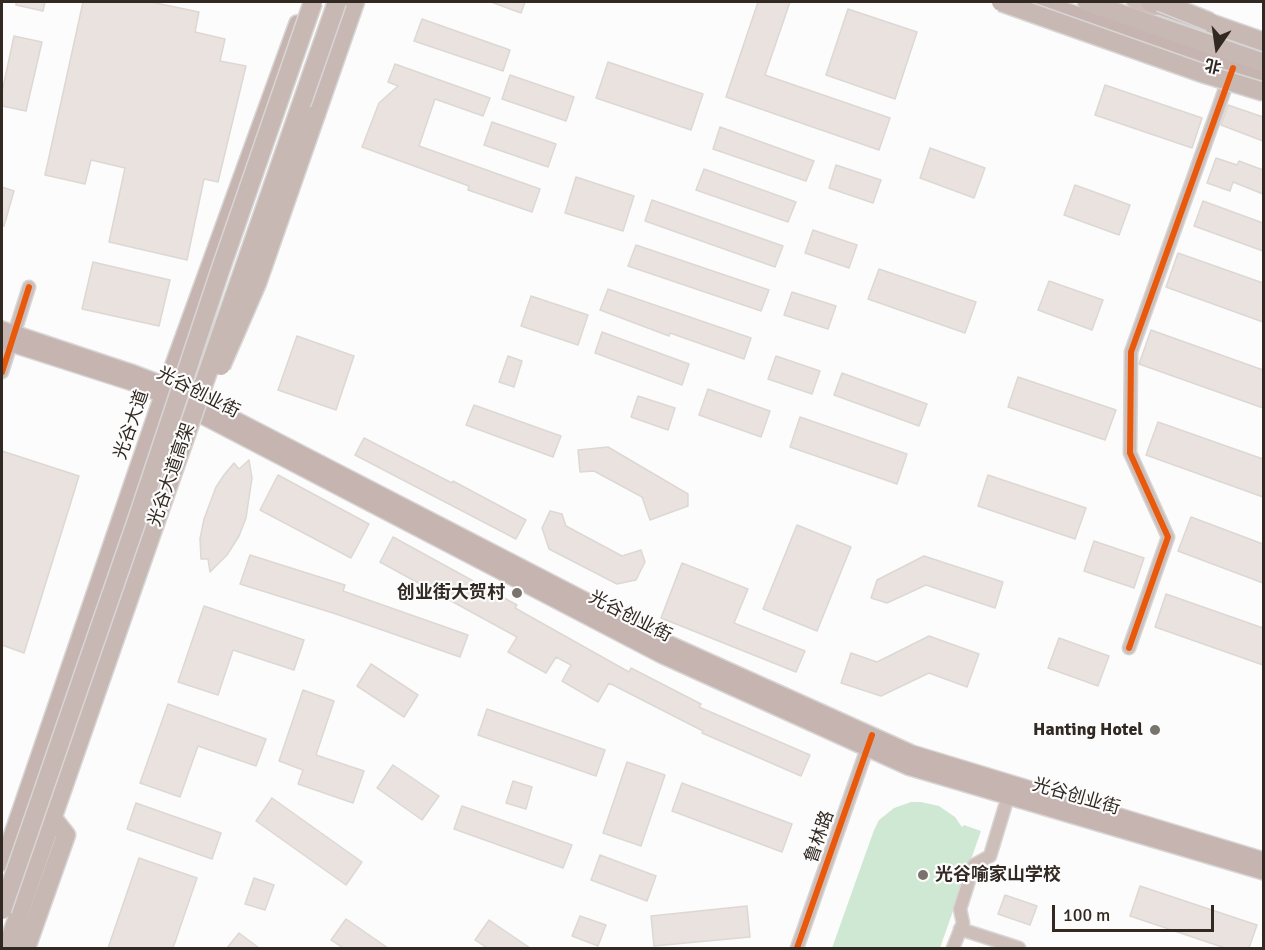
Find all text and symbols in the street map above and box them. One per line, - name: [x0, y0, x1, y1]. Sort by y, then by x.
- north arrow: [1187, 18, 1247, 78]
- text: 北: [1203, 54, 1223, 77]
- street label: 光谷创业街: [153, 363, 243, 423]
- street label: 光谷大道: [110, 387, 154, 463]
- street label: 光谷大道高架: [144, 420, 200, 530]
- place label: 创业街大贺村: [397, 582, 505, 604]
- marker: 创业街大贺村: [510, 586, 524, 600]
- street label: 光谷创业街: [585, 587, 675, 647]
- place label: Hanting Hotel: [1033, 719, 1143, 741]
- marker: Hanting Hotel: [1148, 723, 1162, 737]
- street label: 光谷创业街: [1030, 774, 1122, 820]
- street label: 鲁林路: [801, 808, 839, 866]
- place label: 光谷喻家山学校: [935, 864, 1061, 886]
- marker: 光谷喻家山学校: [916, 868, 930, 882]
- scale bar: [1055, 893, 1217, 931]
- text: 100 m: [1063, 904, 1110, 926]

